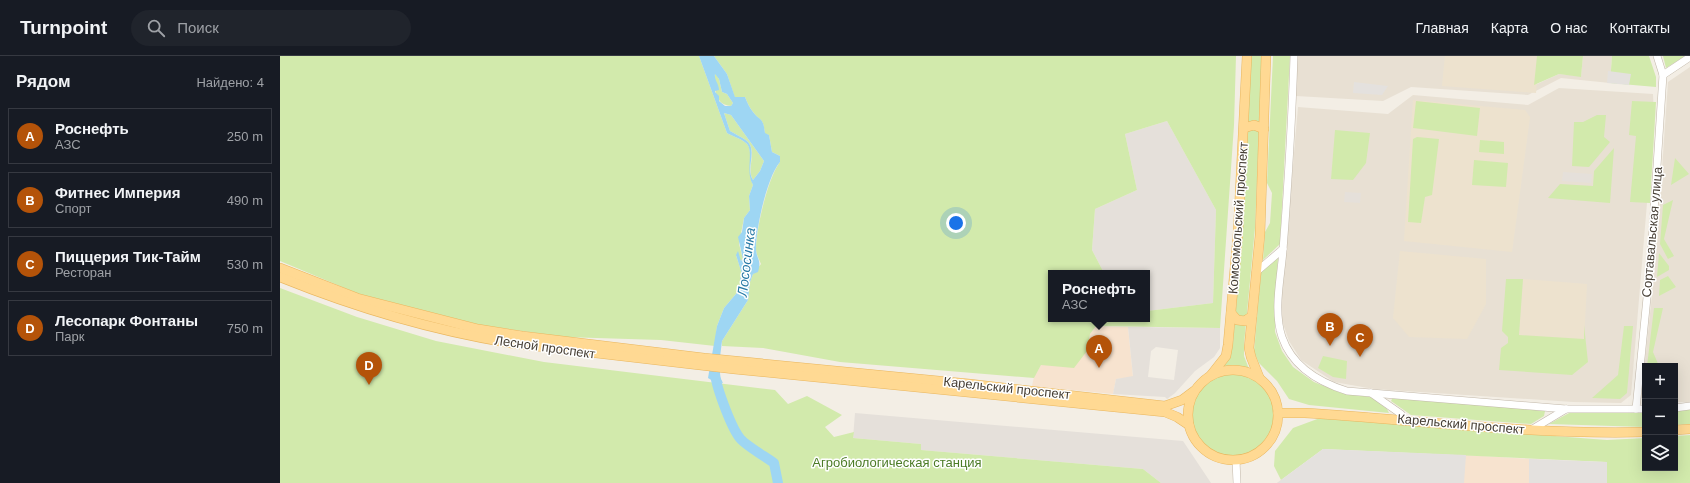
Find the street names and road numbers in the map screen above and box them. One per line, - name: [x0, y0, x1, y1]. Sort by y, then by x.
- street label: Комсомольский проспект: [1225, 142, 1251, 294]
- street label: Сортавальская улица: [1639, 165, 1665, 298]
- street label: Лесной проспект: [494, 333, 596, 362]
- street label: Карельский проспект: [943, 374, 1071, 402]
- street label: Карельский проспект: [1397, 411, 1525, 437]

